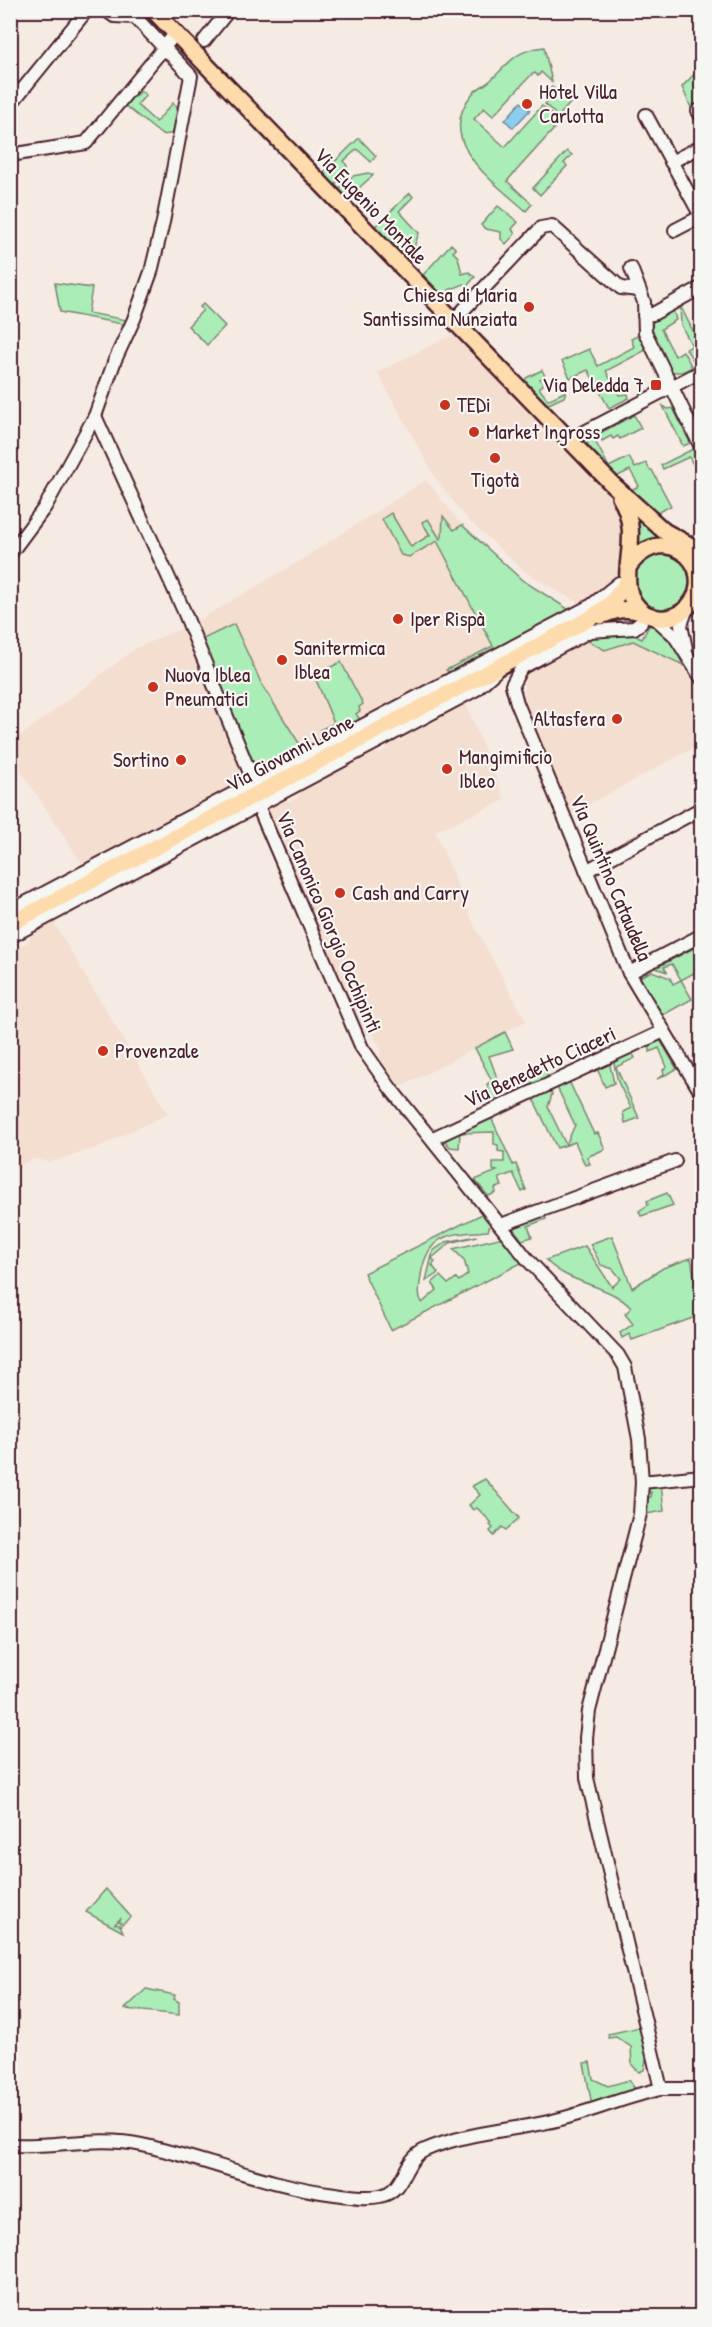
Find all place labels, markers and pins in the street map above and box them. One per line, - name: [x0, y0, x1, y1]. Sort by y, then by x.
- place label: Hotel Villa Carlotta: [539, 77, 617, 130]
- marker: Hotel Villa Carlotta: [520, 97, 534, 111]
- place label: Chiesa di Maria Santissima Nunziata: [363, 280, 517, 333]
- marker: Chiesa di Maria Santissima Nunziata: [522, 300, 536, 314]
- place label: Via Deledda 7: [542, 370, 644, 399]
- marker: Via Deledda 7: [649, 378, 663, 392]
- place label: TEDi: [457, 390, 491, 419]
- marker: TEDi: [438, 398, 452, 412]
- place label: Market Ingross: [486, 417, 600, 446]
- marker: Market Ingross: [467, 425, 481, 439]
- marker: Tigotà: [488, 451, 502, 465]
- place label: Tigotà: [471, 465, 519, 494]
- place label: Iper Rispà: [410, 604, 485, 633]
- marker: Iper Rispà: [391, 612, 405, 626]
- place label: Sanitermica Iblea: [294, 633, 385, 686]
- marker: Sanitermica Iblea: [275, 653, 289, 667]
- place label: Nuova Iblea Pneumatici: [165, 660, 250, 713]
- marker: Nuova Iblea Pneumatici: [146, 680, 160, 694]
- place label: Altasfera: [533, 704, 605, 733]
- marker: Altasfera: [610, 712, 624, 726]
- place label: Mangimificio Ibleo: [459, 742, 552, 795]
- place label: Sortino: [113, 745, 169, 774]
- marker: Sortino: [174, 753, 188, 767]
- marker: Mangimificio Ibleo: [440, 762, 454, 776]
- place label: Cash and Carry: [352, 878, 469, 907]
- marker: Cash and Carry: [333, 886, 347, 900]
- place label: Provenzale: [115, 1036, 199, 1065]
- marker: Provenzale: [96, 1044, 110, 1058]

